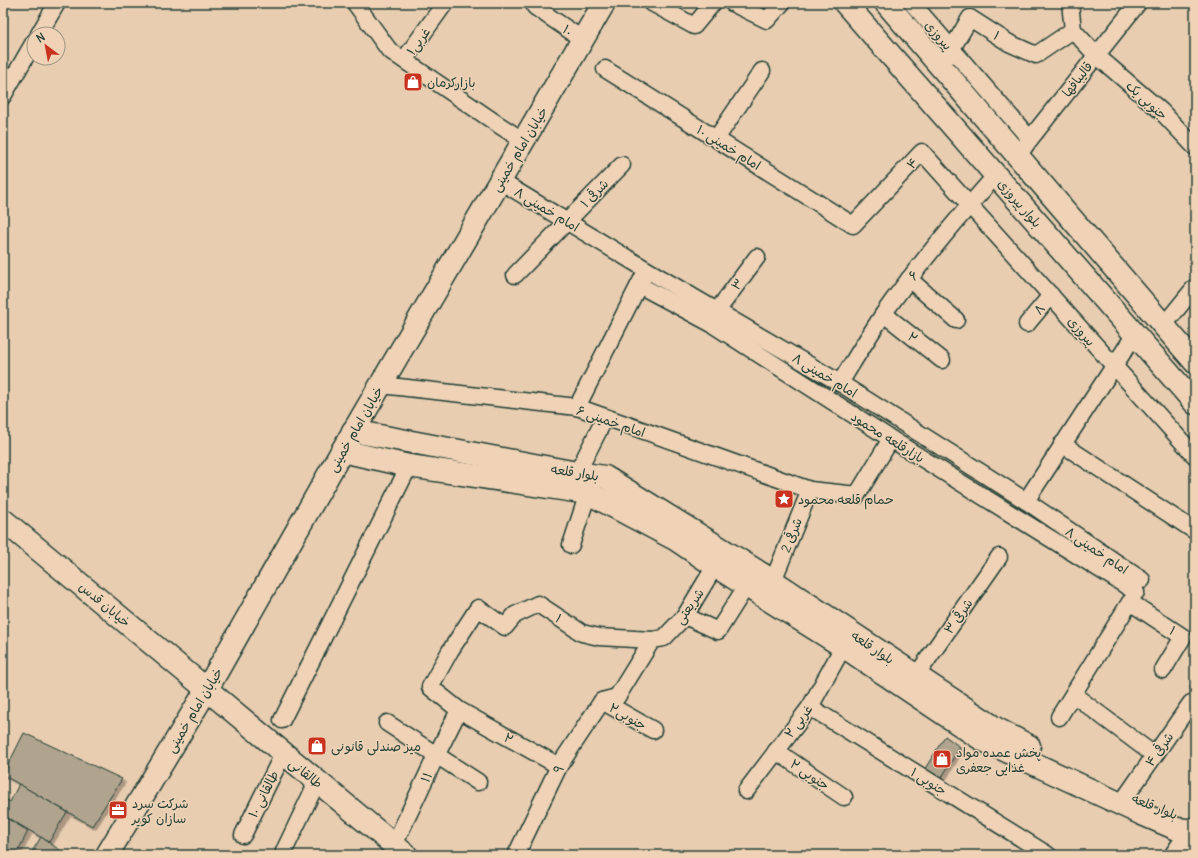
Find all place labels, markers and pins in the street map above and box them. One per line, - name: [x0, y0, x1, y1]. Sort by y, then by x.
- shop icon: بازارکرمان: [402, 71, 424, 93]
- place label: بازارکرمان: [427, 74, 476, 91]
- place icon: حمام قلعه محمود: [773, 488, 795, 510]
- place label: حمام قلعه محمود: [798, 491, 894, 510]
- shop icon: میز صندلی قانونی: [306, 735, 328, 757]
- place label: میز صندلی قانونی: [331, 738, 421, 756]
- place label: پخش عمده مواد غذایی جعفری: [956, 744, 1042, 777]
- shop icon: پخش عمده مواد غذایی جعفری: [931, 748, 953, 770]
- place label: شرکت سرد سازان کویر: [131, 795, 189, 827]
- office icon: شرکت سرد سازان کویر: [107, 799, 129, 821]

